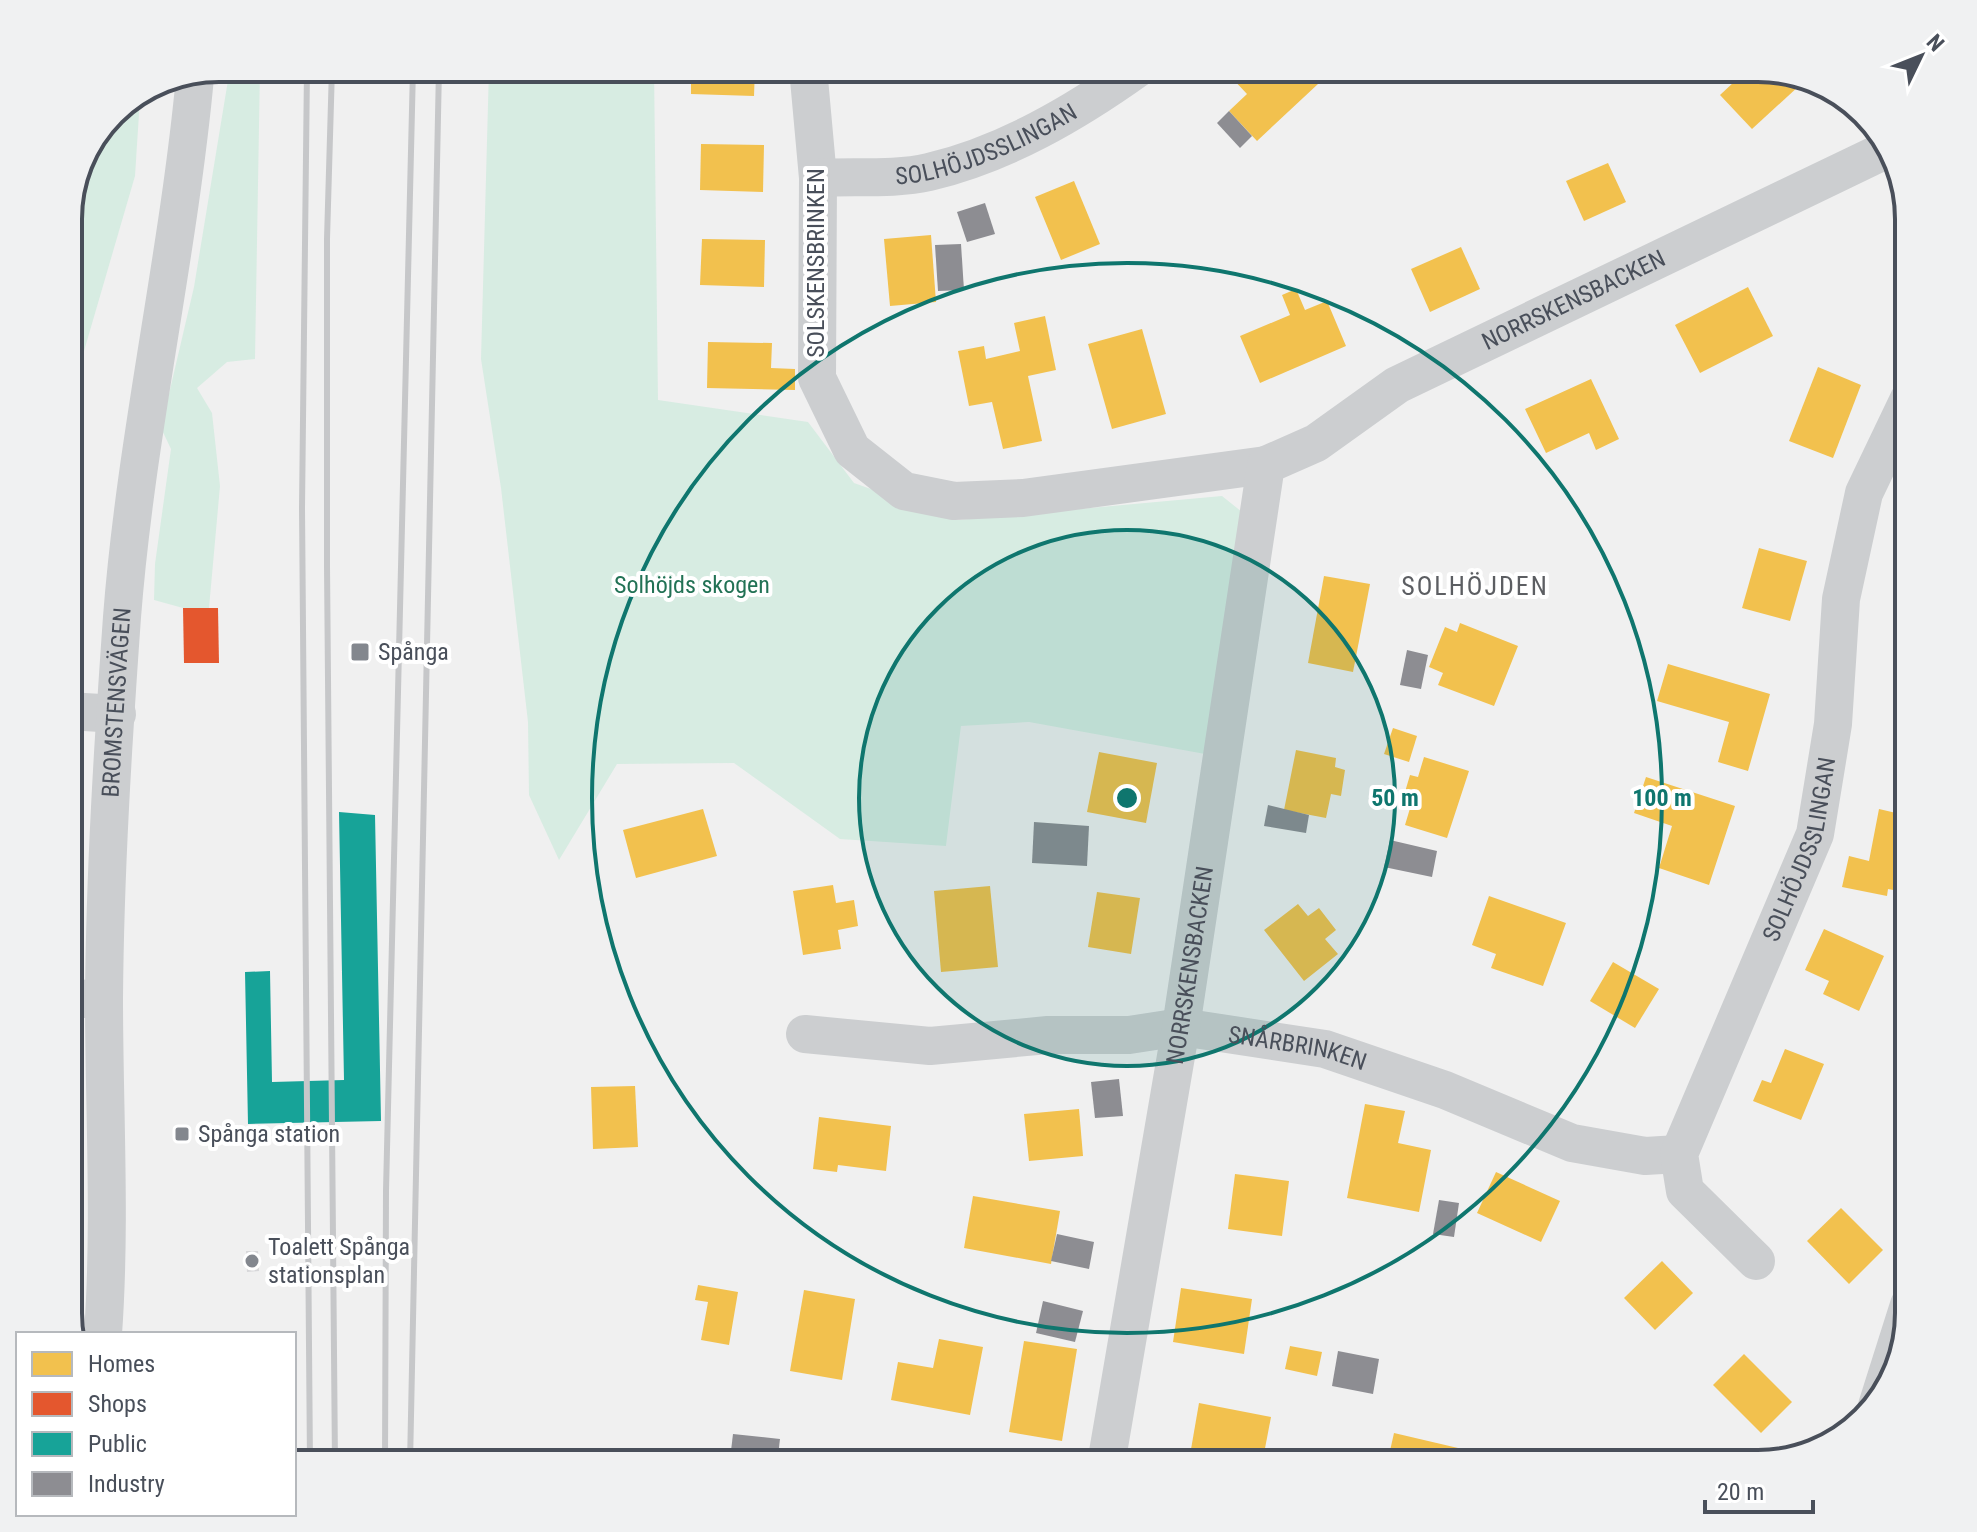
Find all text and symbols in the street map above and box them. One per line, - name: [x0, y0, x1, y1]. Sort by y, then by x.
- north arrow: [1881, 16, 1961, 96]
- text: N: [1922, 29, 1949, 56]
- street label: SOLHÖJDSSLINGAN: [894, 98, 1082, 191]
- street label: SOLSKENSBRINKEN: [802, 168, 830, 358]
- street label: NORRSKENSBACKEN: [1477, 244, 1670, 356]
- park label: Solhöjds skogen: [614, 571, 770, 599]
- district label: SOLHÖJDEN: [1401, 571, 1549, 601]
- street label: BROMSTENSVÄGEN: [97, 607, 137, 798]
- place label: Spånga: [378, 638, 449, 666]
- marker: Spånga: [349, 641, 371, 663]
- street label: SOLHÖJDSSLINGAN: [1757, 755, 1841, 946]
- centre of rings: [1113, 784, 1141, 812]
- text: 50 m: [1371, 784, 1419, 812]
- text: 100 m: [1632, 784, 1692, 812]
- street label: NORRSKENSBACKEN: [1161, 864, 1219, 1066]
- street label: SNÅRBRINKEN: [1226, 1020, 1370, 1076]
- place label: Spånga station: [198, 1120, 340, 1148]
- marker: Spånga station: [173, 1125, 191, 1143]
- place label: Toalett Spånga stationsplan: [268, 1233, 410, 1289]
- marker: Toalett Spånga stationsplan: [243, 1252, 261, 1270]
- legend: [16, 1332, 296, 1516]
- text: Homes: [88, 1350, 155, 1378]
- text: Shops: [88, 1390, 147, 1418]
- text: Public: [88, 1430, 147, 1458]
- scale bar: [1705, 1464, 1813, 1514]
- text: Industry: [88, 1470, 165, 1498]
- text: 20 m: [1717, 1478, 1764, 1506]

